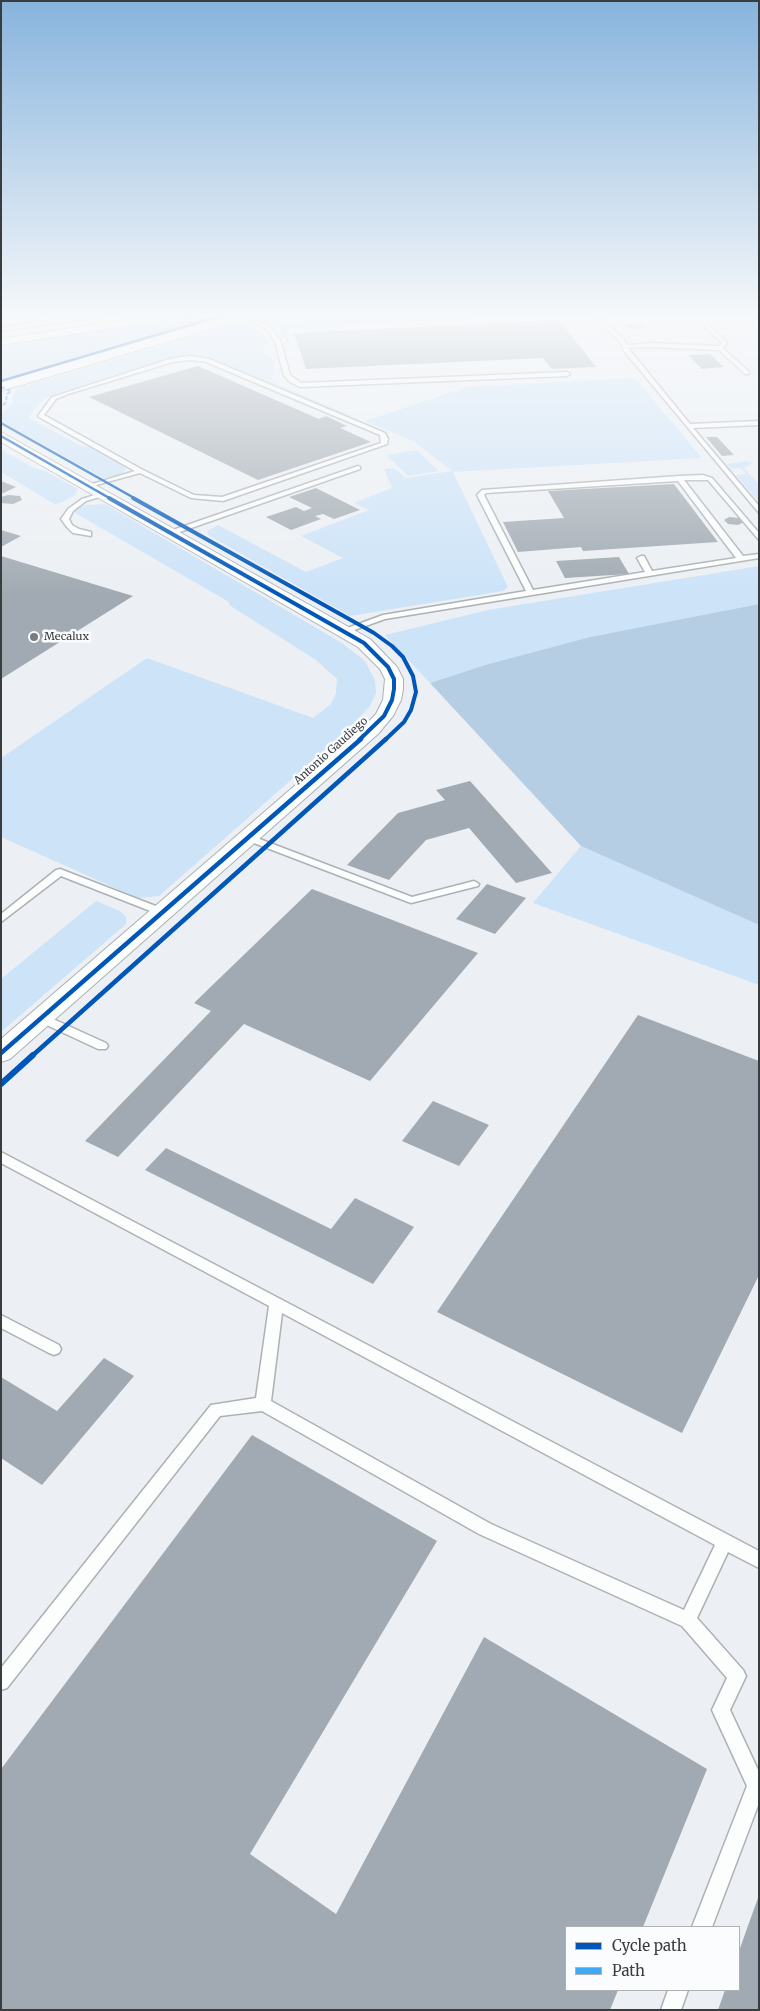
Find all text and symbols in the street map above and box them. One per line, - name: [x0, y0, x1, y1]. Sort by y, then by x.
- place label: Mecalux: [44, 630, 89, 644]
- marker: Mecalux: [28, 631, 40, 643]
- street label: Antonio Gaudiego: [291, 714, 371, 788]
- legend: [565, 1926, 740, 1991]
- text: Cycle path: [612, 1936, 687, 1955]
- text: Path: [612, 1961, 645, 1980]

